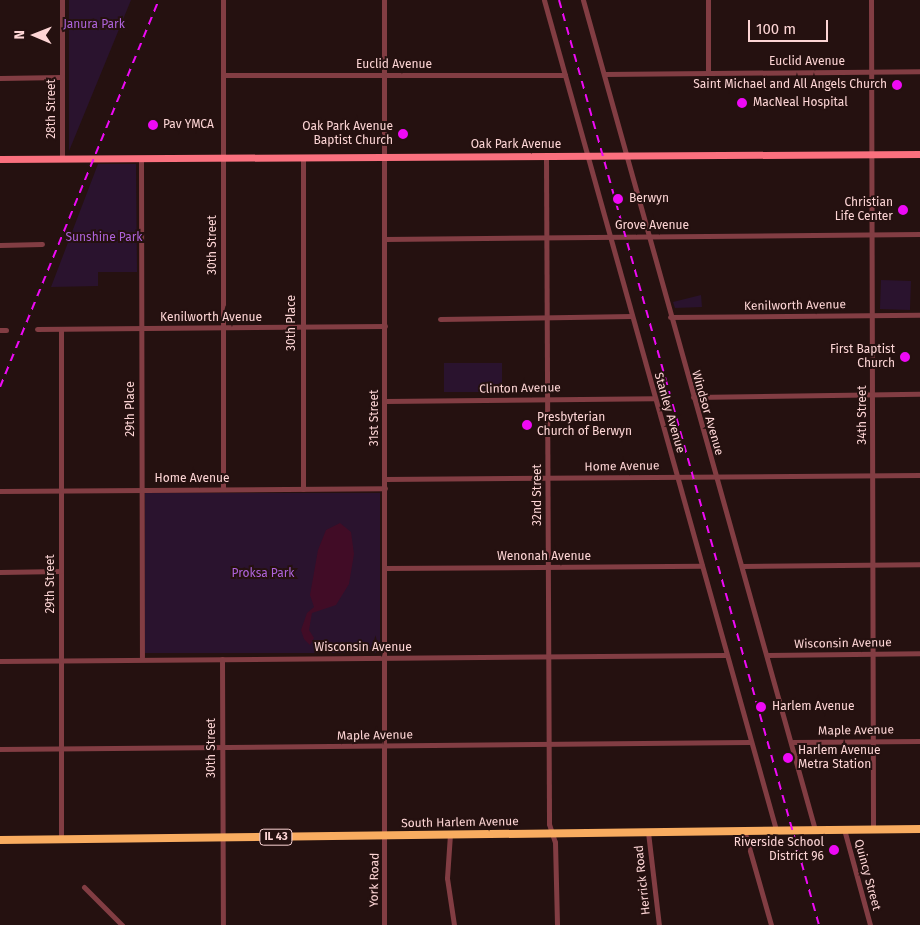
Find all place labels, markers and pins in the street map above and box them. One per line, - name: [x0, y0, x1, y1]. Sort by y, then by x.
- place label: Saint Michael and All Angels Church: [693, 78, 887, 92]
- marker: Saint Michael and All Angels Church: [891, 79, 903, 91]
- marker: MacNeal Hospital: [735, 96, 749, 110]
- place label: MacNeal Hospital: [753, 96, 848, 110]
- place label: Pav YMCA: [163, 118, 214, 132]
- marker: Pav YMCA: [147, 119, 159, 131]
- place label: Oak Park Avenue Baptist Church: [302, 120, 393, 148]
- marker: Oak Park Avenue Baptist Church: [397, 128, 409, 140]
- marker: Berwyn: [611, 192, 625, 206]
- place label: Berwyn: [629, 192, 669, 206]
- place label: Christian Life Center: [835, 196, 893, 224]
- marker: Christian Life Center: [897, 204, 909, 216]
- place label: First Baptist Church: [830, 343, 895, 371]
- marker: First Baptist Church: [899, 351, 911, 363]
- place label: Presbyterian Church of Berwyn: [537, 411, 632, 439]
- marker: Presbyterian Church of Berwyn: [521, 419, 533, 431]
- marker: Harlem Avenue: [754, 700, 768, 714]
- place label: Harlem Avenue: [772, 700, 855, 714]
- place label: Harlem Avenue Metra Station: [798, 744, 881, 772]
- marker: Harlem Avenue Metra Station: [782, 752, 794, 764]
- place label: Riverside School District 96: [734, 836, 824, 864]
- marker: Riverside School District 96: [828, 844, 840, 856]

